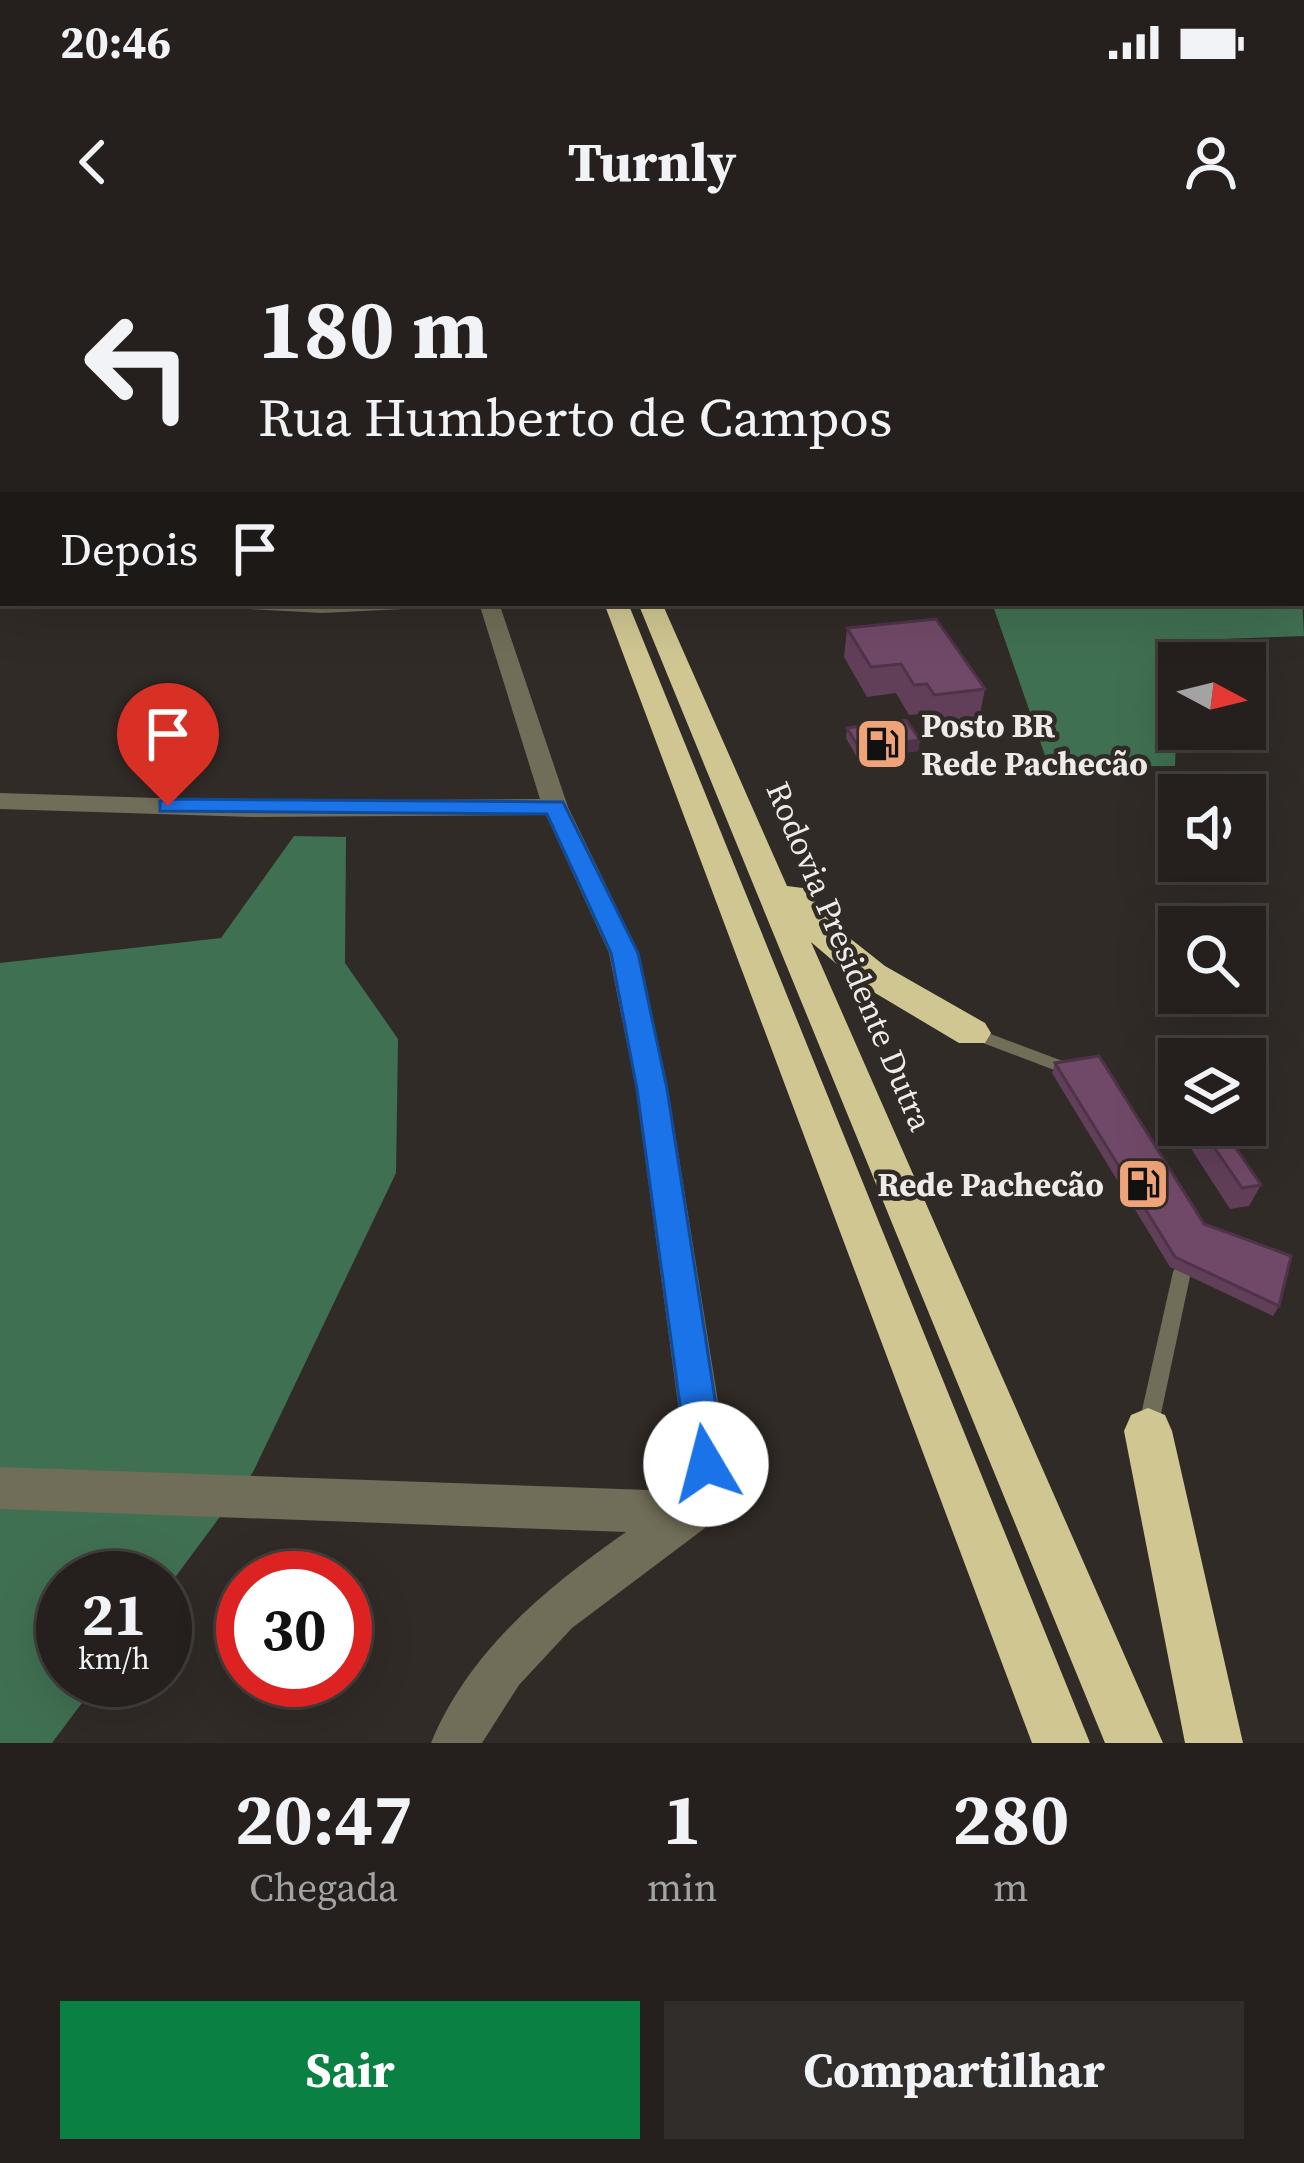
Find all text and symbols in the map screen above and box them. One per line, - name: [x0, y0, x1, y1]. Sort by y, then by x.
- text: 20:46: [60, 11, 171, 73]
- text: Turnly: [568, 125, 736, 199]
- icon: back: [60, 129, 126, 195]
- icon: person: [1178, 129, 1244, 195]
- text: 180 m: [258, 271, 489, 386]
- icon: left: [60, 288, 216, 444]
- text: Rua Humberto de Campos: [258, 380, 892, 454]
- icon: arrive: [222, 516, 288, 582]
- text: Depois: [60, 518, 198, 580]
- north arrow: [1158, 642, 1266, 750]
- map controls: [1158, 642, 1266, 1146]
- pin: [117, 683, 219, 806]
- icon: arrive: [135, 701, 201, 767]
- place label: Posto BR Rede Pachecão: [921, 703, 1148, 786]
- fuel station icon: Posto BR Rede Pachecão: [854, 716, 910, 772]
- button: sound: [1158, 774, 1266, 882]
- street label: Rodovia Presidente Dutra: [756, 775, 944, 1138]
- button: search: [1158, 906, 1266, 1014]
- button: layers: [1158, 1038, 1266, 1146]
- fuel station icon: Rede Pachecão: [1115, 1156, 1171, 1212]
- place label: Rede Pachecão: [877, 1162, 1104, 1207]
- position arrow: [643, 1401, 769, 1527]
- speed limit sign: 30: [216, 1551, 372, 1707]
- text: 21: [81, 1573, 147, 1655]
- text: km/h: [78, 1638, 150, 1679]
- text: 20:47: [235, 1769, 412, 1868]
- text: 1: [663, 1769, 702, 1868]
- text: 280: [952, 1769, 1069, 1868]
- text: Chegada: [249, 1861, 398, 1914]
- text: min: [647, 1861, 718, 1914]
- text: m: [993, 1861, 1028, 1914]
- button: Sair: [60, 2001, 640, 2139]
- button: Compartilhar: [664, 2001, 1244, 2139]

